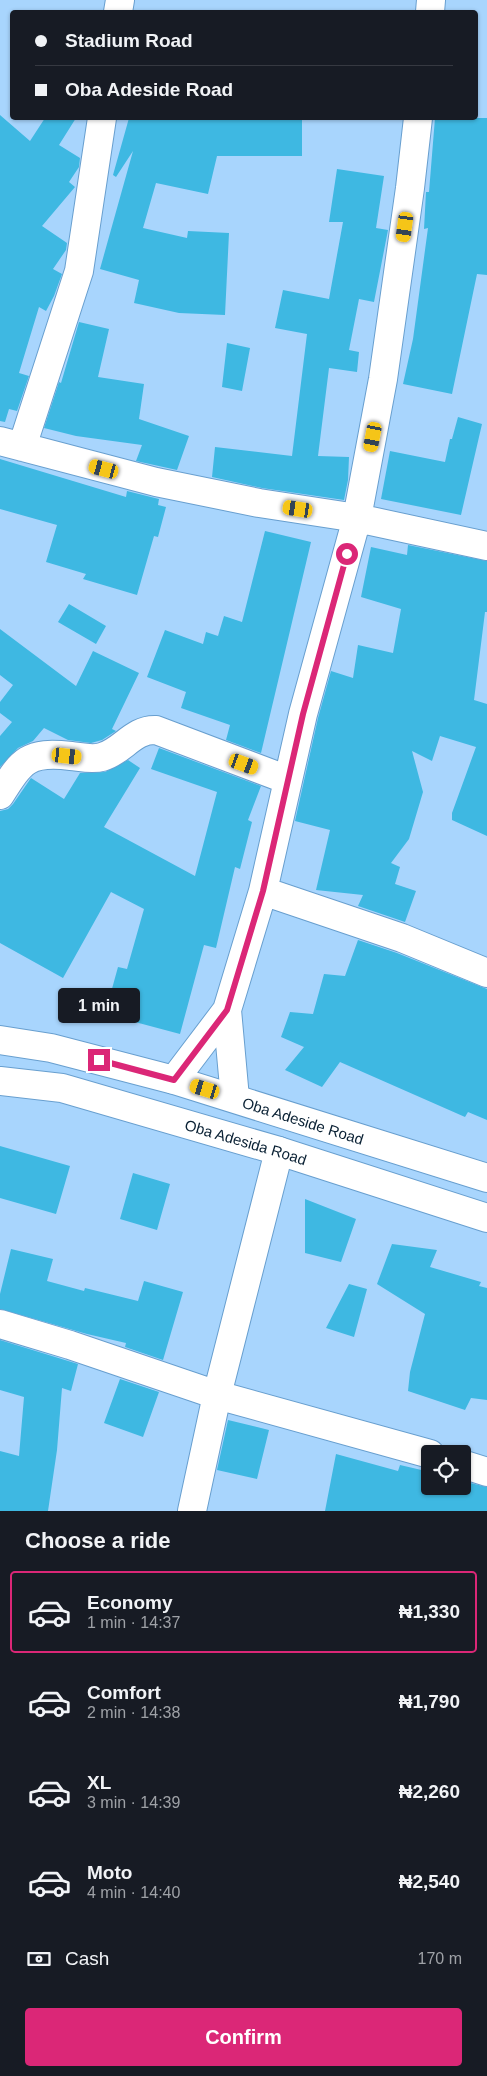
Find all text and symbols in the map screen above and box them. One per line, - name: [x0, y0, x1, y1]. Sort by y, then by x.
- text: Stadium Road: [65, 30, 193, 51]
- text: Oba Adeside Road: [65, 79, 233, 100]
- car: [395, 211, 414, 243]
- car: [362, 421, 383, 453]
- car: [87, 458, 120, 480]
- car: [282, 499, 313, 519]
- route start: [336, 543, 358, 565]
- car: [51, 747, 82, 765]
- car: [227, 752, 260, 776]
- callout: 1 min: [58, 988, 140, 1022]
- text: 1 min: [78, 997, 120, 1014]
- route end: [88, 1049, 110, 1071]
- car: [188, 1077, 221, 1101]
- street label: Oba Adeside Road: [240, 1093, 366, 1147]
- street label: Oba Adesida Road: [183, 1116, 309, 1168]
- map controls: [421, 1445, 471, 1495]
- button: locate: [421, 1445, 471, 1495]
- text: Choose a ride: [25, 1528, 170, 1553]
- icon: car: [27, 1590, 72, 1635]
- text: Economy: [87, 1592, 173, 1613]
- text: ₦1,330: [399, 1601, 460, 1622]
- text: 1 min · 14:37: [87, 1614, 180, 1631]
- icon: car: [27, 1680, 72, 1725]
- text: Comfort: [87, 1682, 161, 1703]
- text: ₦1,790: [399, 1691, 460, 1712]
- text: 2 min · 14:38: [87, 1704, 180, 1721]
- icon: car: [27, 1770, 72, 1815]
- text: XL: [87, 1772, 111, 1793]
- text: ₦2,260: [399, 1781, 460, 1802]
- text: 3 min · 14:39: [87, 1794, 180, 1811]
- icon: car: [27, 1860, 72, 1905]
- text: Moto: [87, 1862, 132, 1883]
- text: ₦2,540: [399, 1871, 460, 1892]
- text: 4 min · 14:40: [87, 1884, 180, 1901]
- icon: cash: [25, 1945, 53, 1973]
- text: Cash: [65, 1948, 109, 1969]
- text: 170 m: [418, 1950, 462, 1967]
- button: Confirm: [25, 2008, 462, 2066]

